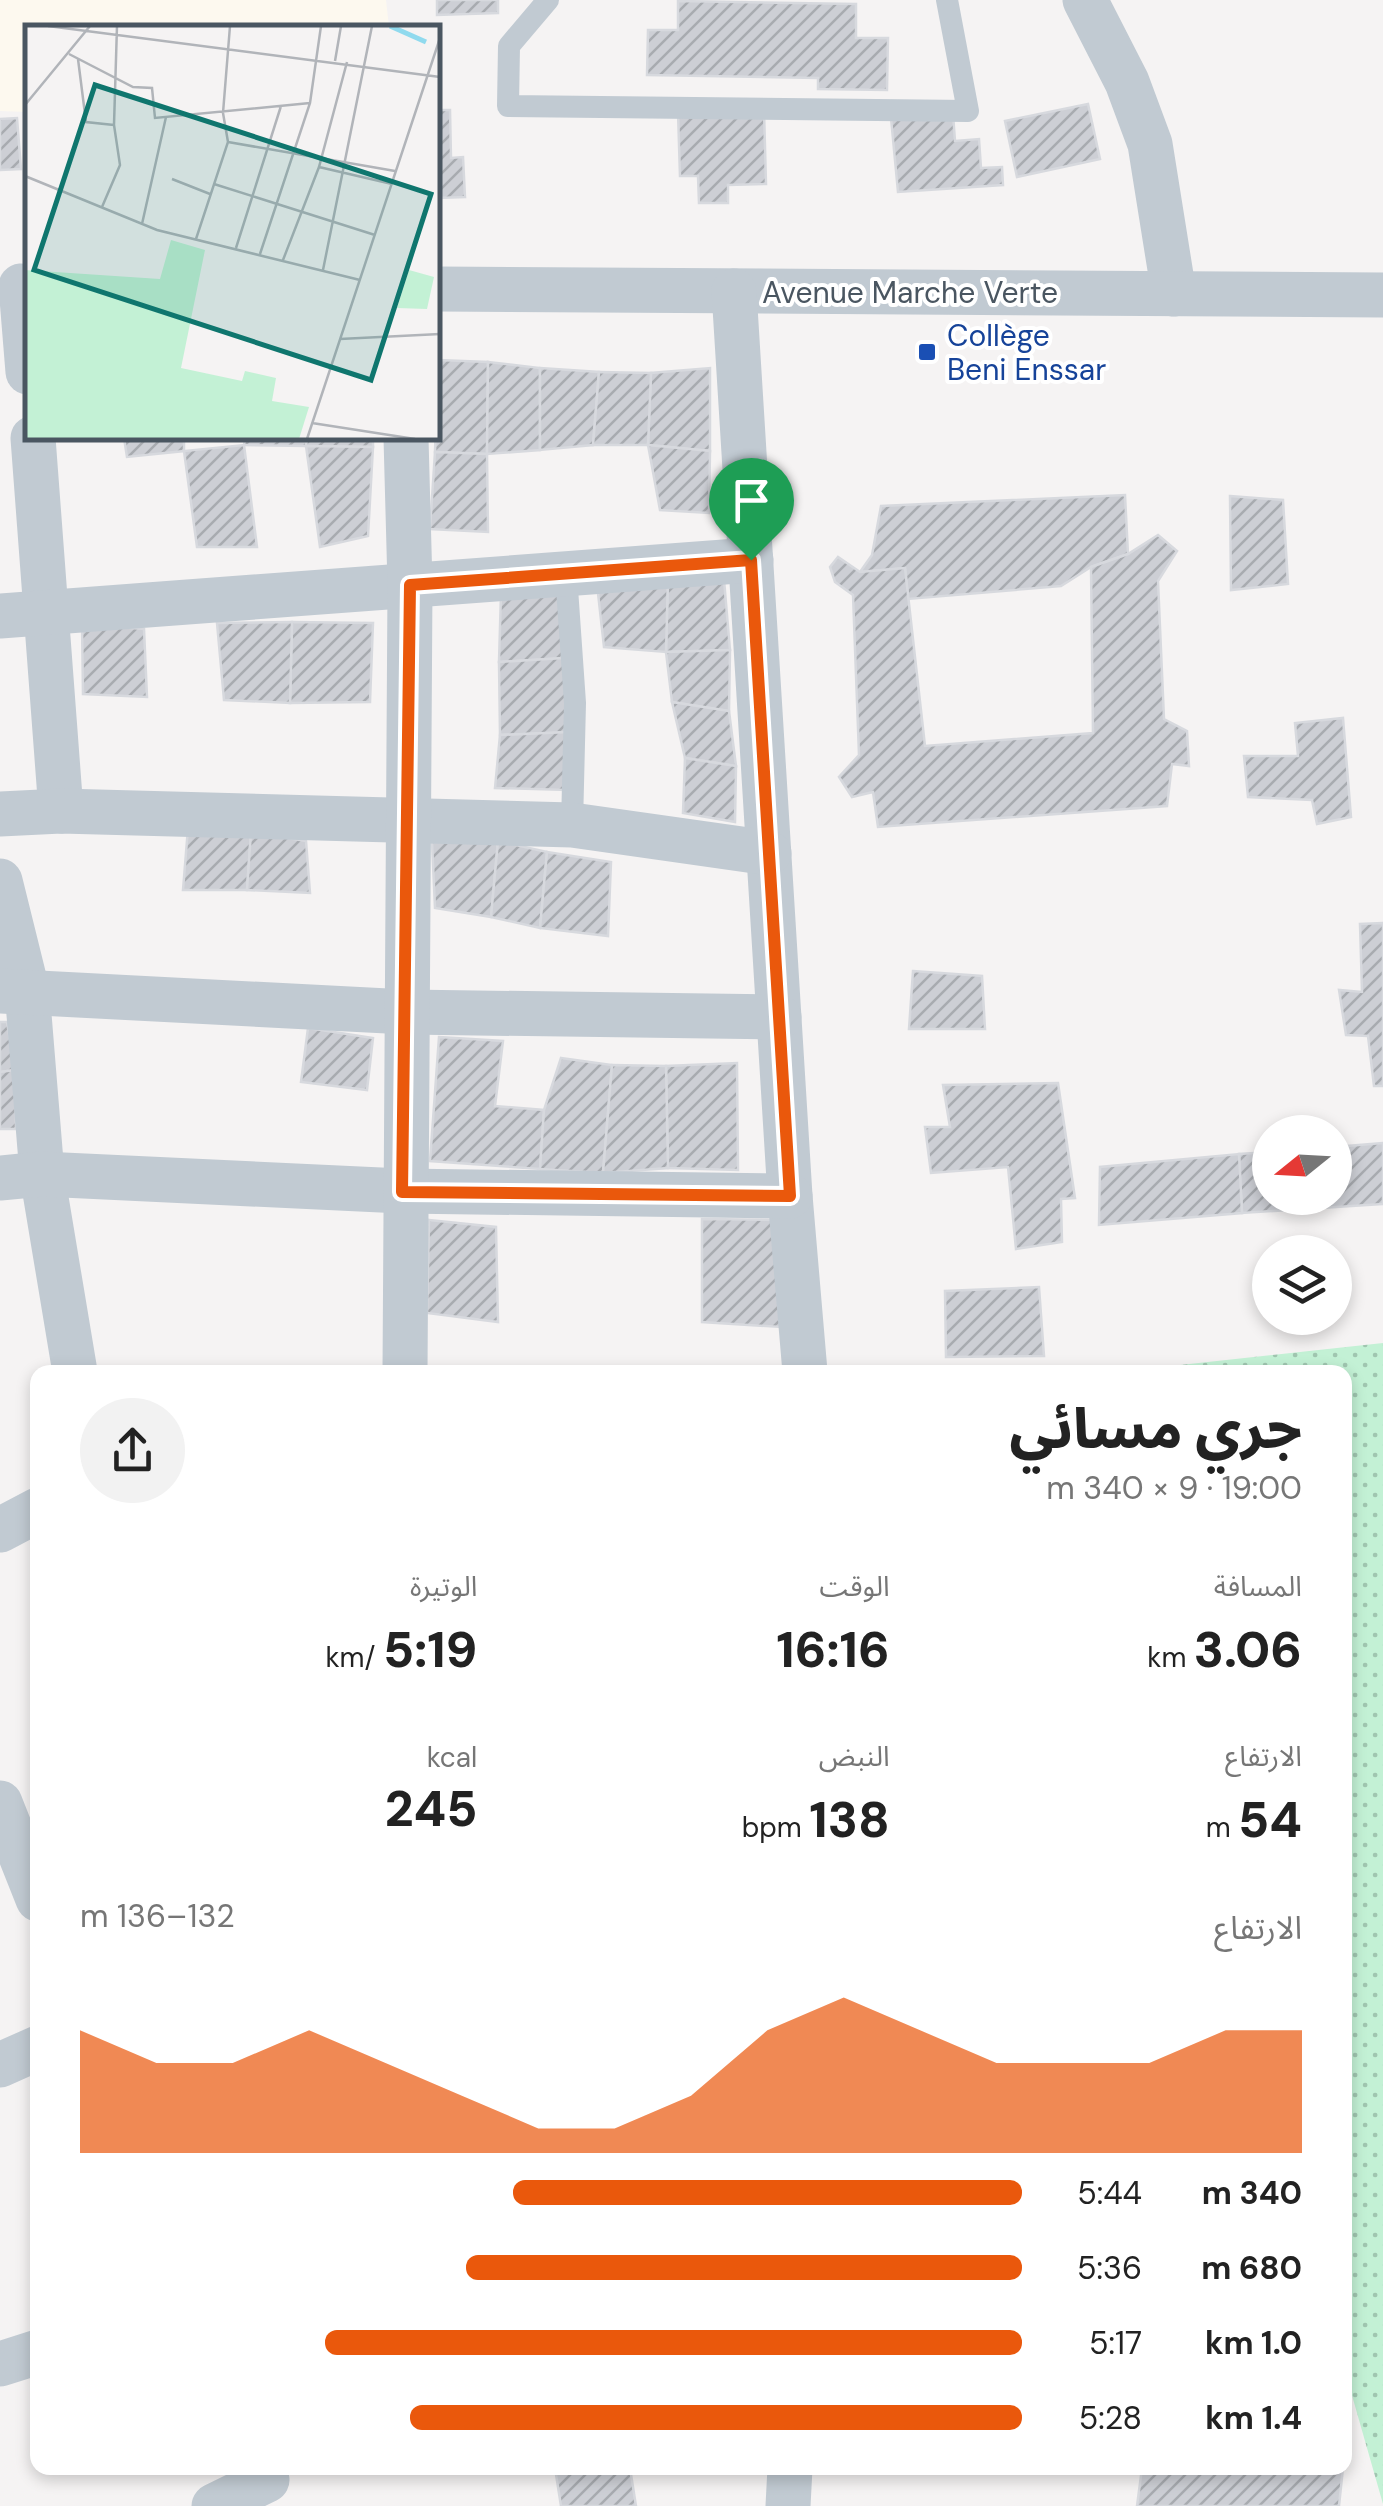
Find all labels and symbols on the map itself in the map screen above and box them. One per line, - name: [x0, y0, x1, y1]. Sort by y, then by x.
- inset map: [25, 25, 440, 440]
- street label: Avenue Marche Verte: [762, 273, 1058, 312]
- place label: Collège Beni Enssar: [947, 316, 1106, 389]
- marker: Collège Beni Enssar: [916, 341, 938, 363]
- pin: [709, 458, 794, 561]
- north arrow: [1252, 1115, 1352, 1215]

